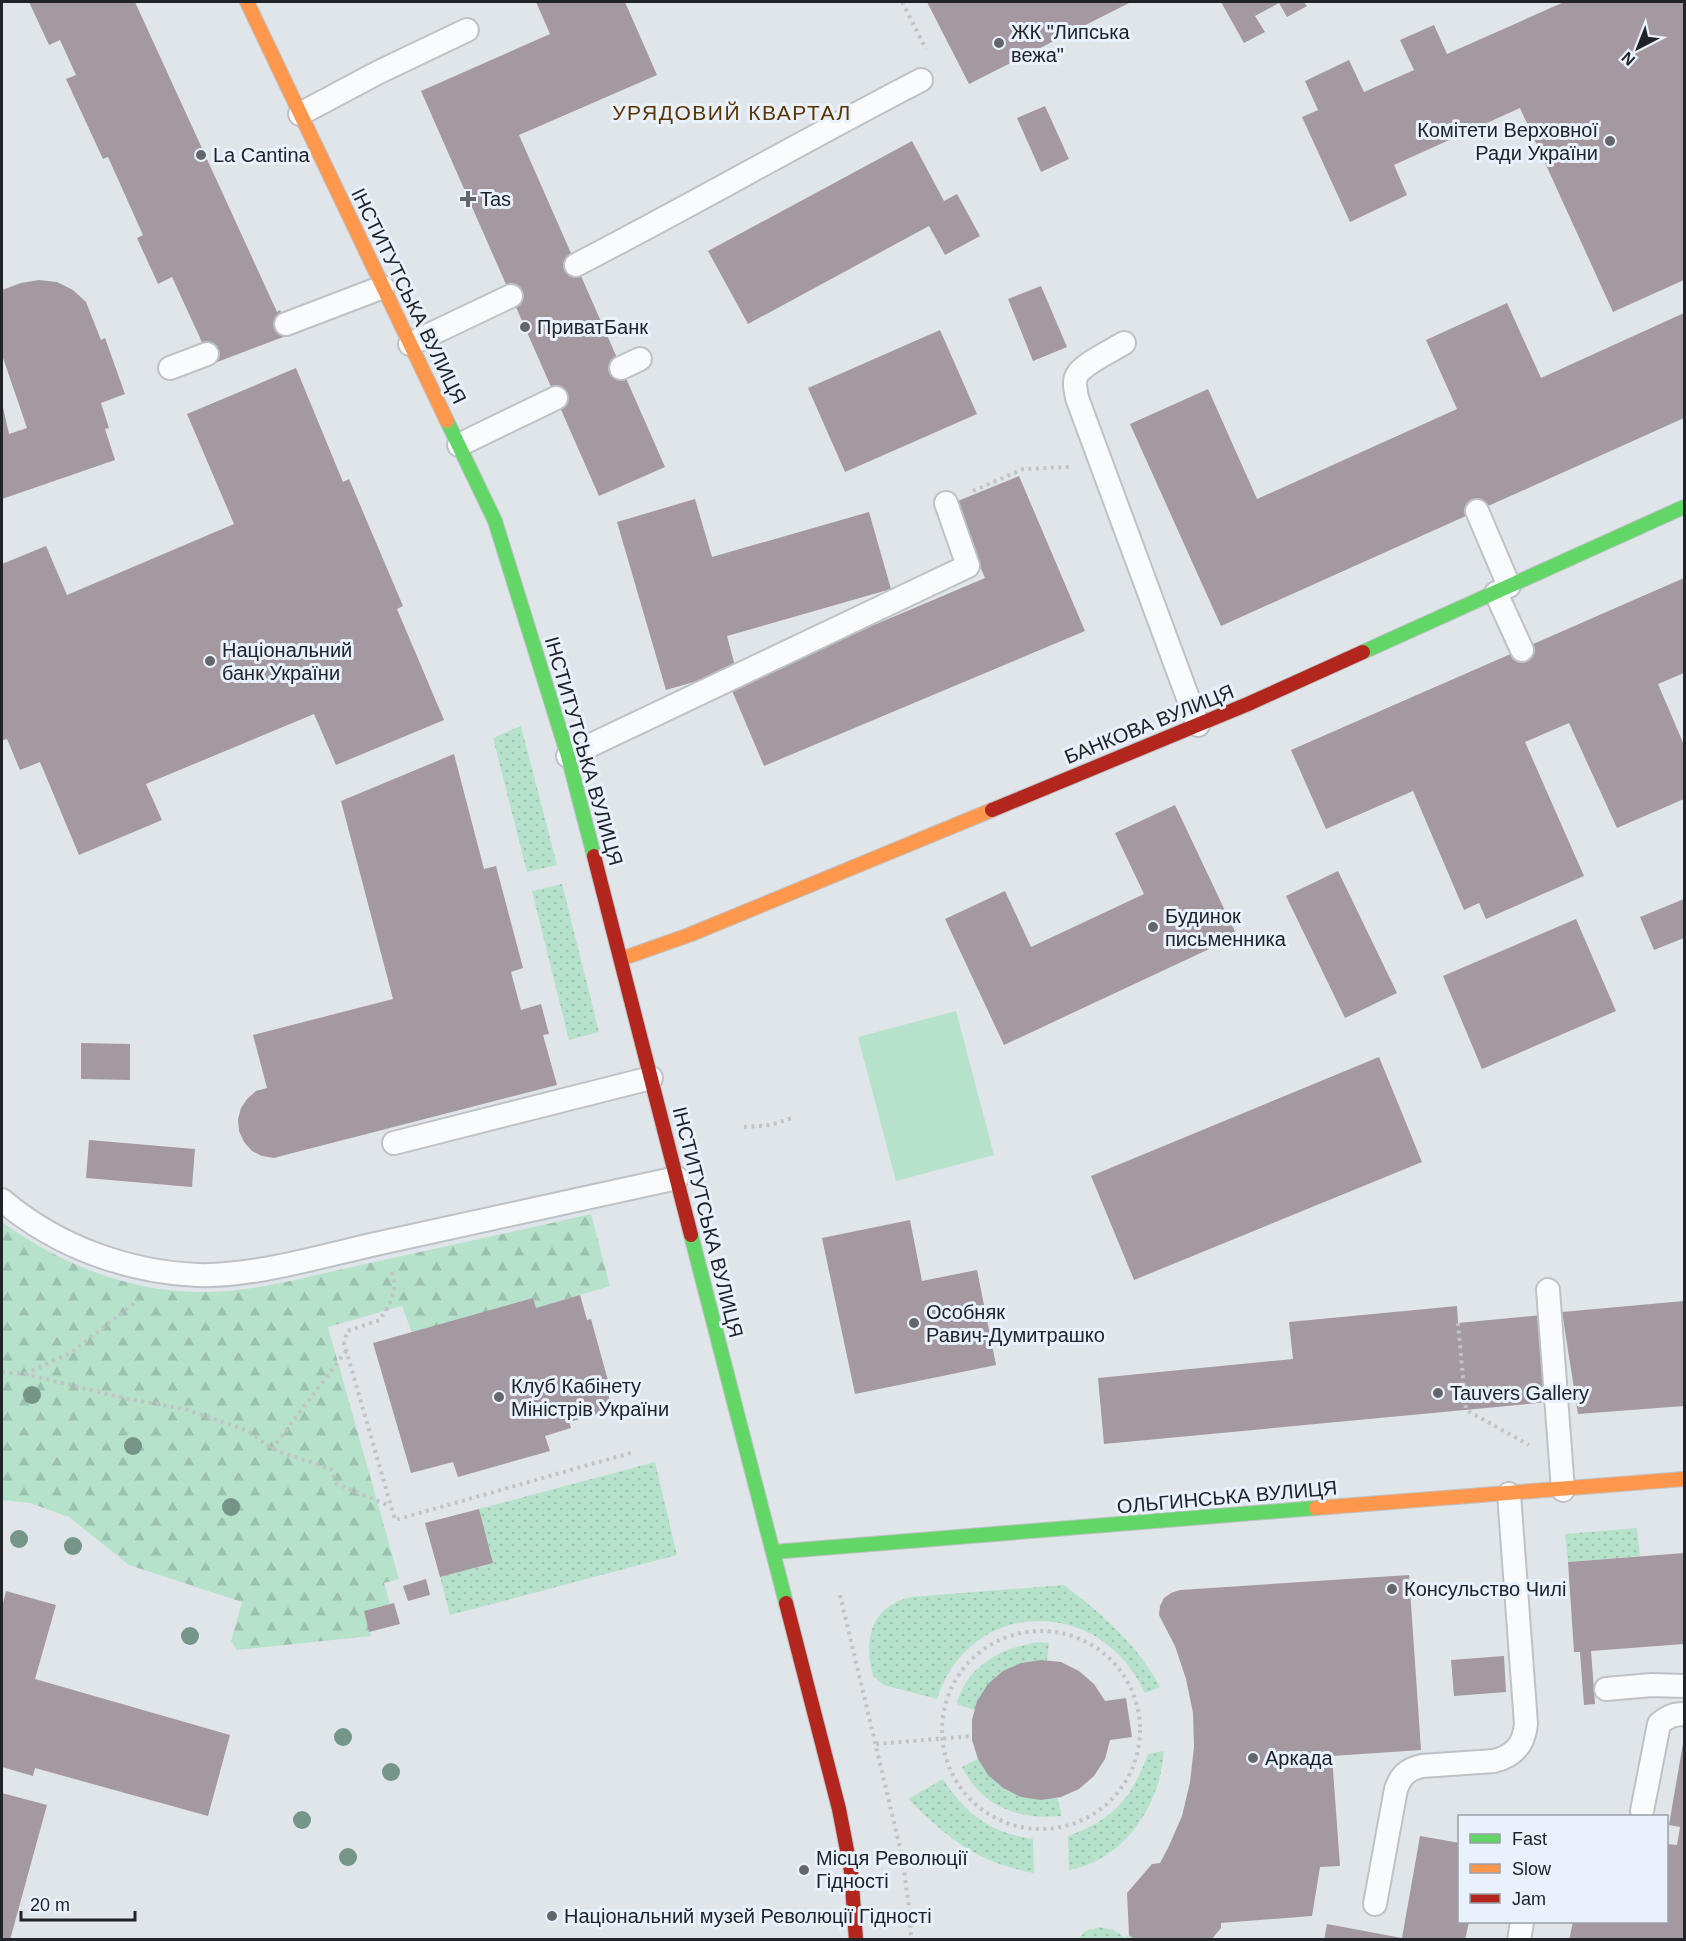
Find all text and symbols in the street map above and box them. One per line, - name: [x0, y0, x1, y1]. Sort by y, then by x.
- north arrow: [1608, 18, 1668, 78]
- place label: ЖК "Липська вежа": [1011, 21, 1131, 66]
- marker: ЖК "Липська вежа": [992, 36, 1006, 50]
- text: N: [1618, 49, 1638, 69]
- district label: УРЯДОВИЙ КВАРТАЛ: [612, 101, 852, 124]
- place label: Комітети Верховної Ради України: [1417, 119, 1598, 164]
- marker: Комітети Верховної Ради України: [1603, 134, 1617, 148]
- place label: La Cantina: [213, 144, 311, 166]
- marker: La Cantina: [194, 148, 208, 162]
- street label: ІНСТИТУТСЬКА ВУЛИЦЯ: [347, 185, 471, 407]
- place label: Tas: [480, 188, 511, 210]
- marker: Tas: [461, 192, 475, 206]
- place label: ПриватБанк: [537, 316, 648, 338]
- marker: ПриватБанк: [518, 320, 532, 334]
- street label: ІНСТИТУТСЬКА ВУЛИЦЯ: [541, 634, 627, 868]
- place label: Національний банк України: [222, 639, 352, 684]
- marker: Національний банк України: [203, 654, 217, 668]
- street label: БАНКОВА ВУЛИЦЯ: [1061, 680, 1237, 768]
- place label: Будинок письменника: [1165, 905, 1287, 950]
- marker: Будинок письменника: [1146, 920, 1160, 934]
- street label: ІНСТИТУТСЬКА ВУЛИЦЯ: [669, 1104, 747, 1340]
- place label: Особняк Равич-Думитрашко: [926, 1301, 1105, 1346]
- marker: Особняк Равич-Думитрашко: [907, 1316, 921, 1330]
- place label: Клуб Кабінету Міністрів України: [511, 1375, 669, 1420]
- place label: Tauvers Gallery: [1450, 1382, 1589, 1404]
- marker: Tauvers Gallery: [1431, 1386, 1445, 1400]
- marker: Клуб Кабінету Міністрів України: [492, 1390, 506, 1404]
- street label: ОЛЬГИНСЬКА ВУЛИЦЯ: [1116, 1476, 1338, 1518]
- place label: Консульство Чилі: [1404, 1578, 1566, 1600]
- marker: Консульство Чилі: [1385, 1582, 1399, 1596]
- place label: Аркада: [1265, 1747, 1333, 1769]
- marker: Аркада: [1246, 1751, 1260, 1765]
- legend: [1458, 1815, 1668, 1923]
- text: Fast: [1512, 1829, 1547, 1849]
- place label: Місця Революції Гідності: [816, 1847, 968, 1892]
- text: Slow: [1512, 1859, 1552, 1879]
- marker: Місця Революції Гідності: [797, 1863, 811, 1877]
- scale bar: [21, 1884, 135, 1922]
- text: Jam: [1512, 1889, 1546, 1909]
- text: 20 m: [30, 1895, 70, 1915]
- place label: Національний музей Революції Гідності: [564, 1905, 932, 1927]
- marker: Національний музей Революції Гідності: [545, 1909, 559, 1923]

